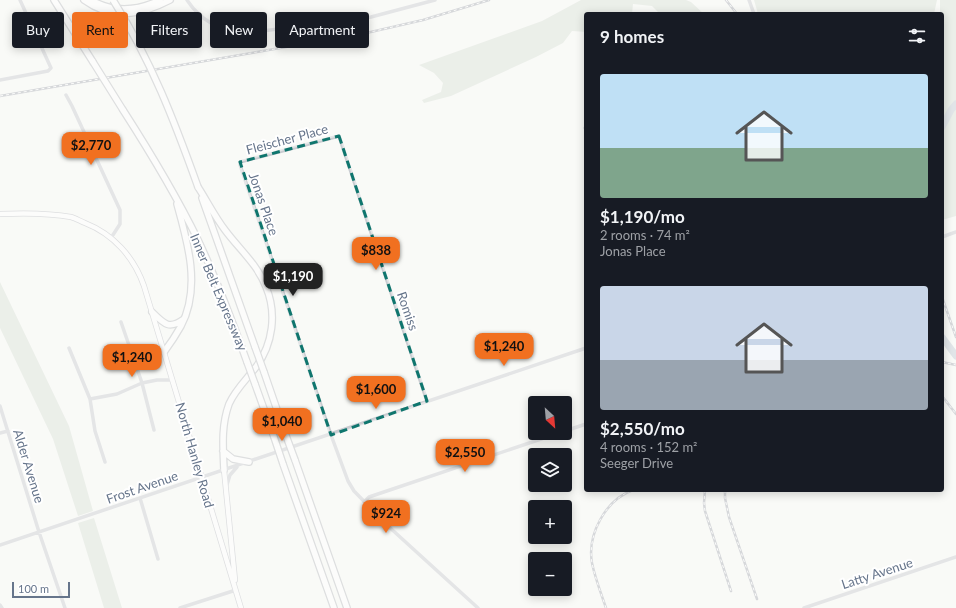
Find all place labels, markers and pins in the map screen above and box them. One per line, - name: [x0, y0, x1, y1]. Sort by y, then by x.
- pin: $2,770: [58, 132, 124, 166]
- pin: $838: [352, 237, 400, 271]
- pin: $1,190: [260, 263, 326, 297]
- pin: $1,240: [471, 333, 537, 367]
- pin: $1,240: [99, 344, 165, 378]
- pin: $1,600: [343, 376, 409, 410]
- pin: $1,040: [249, 408, 315, 442]
- pin: $2,550: [432, 439, 498, 473]
- pin: $924: [362, 500, 410, 534]

